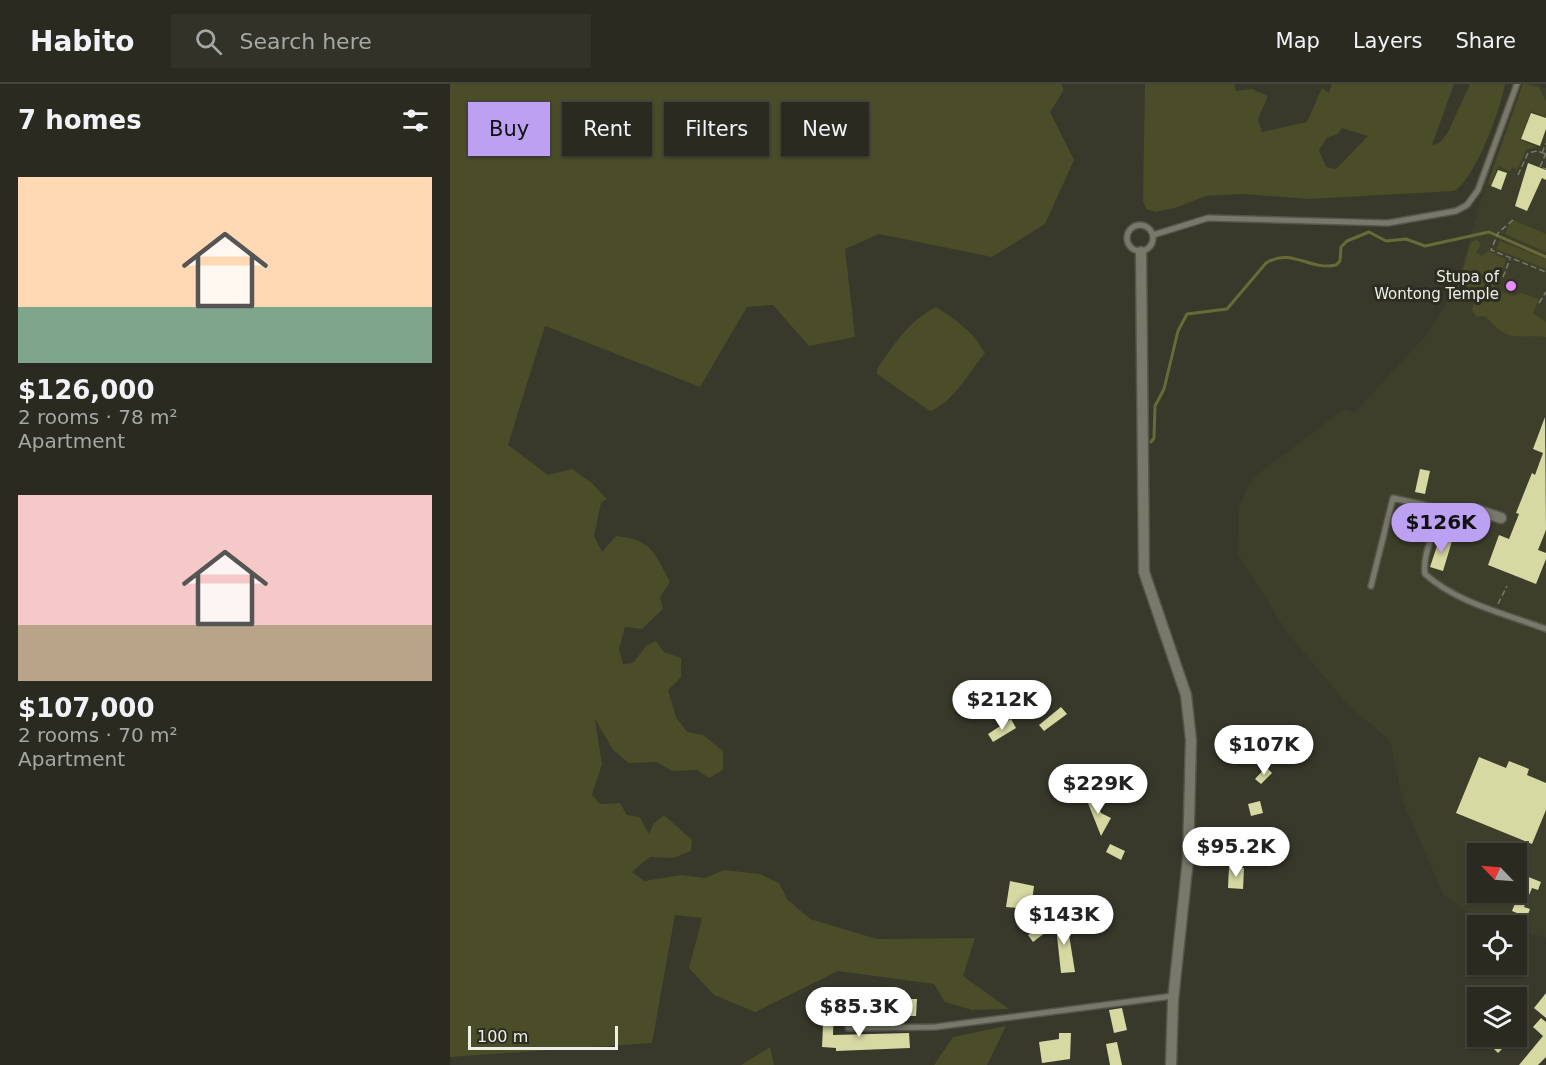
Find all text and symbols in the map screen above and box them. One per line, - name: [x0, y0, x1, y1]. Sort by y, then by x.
- search box: [171, 14, 591, 68]
- text: Habito: [30, 25, 135, 58]
- icon: search: [192, 25, 225, 58]
- text: Search here: [240, 29, 372, 54]
- text: Map: [1276, 29, 1320, 53]
- text: Layers: [1353, 29, 1422, 53]
- text: Share: [1455, 29, 1516, 53]
- chip: Buy: [468, 102, 550, 156]
- chip: Rent: [562, 102, 652, 156]
- chip: Filters: [664, 102, 769, 156]
- chip: New: [781, 102, 869, 156]
- icon: filters: [399, 104, 432, 137]
- text: 7 homes: [18, 105, 142, 135]
- icon: home: [171, 216, 279, 324]
- place label: Stupa of Wontong Temple: [1374, 268, 1500, 303]
- marker: Stupa of Wontong Temple: [1504, 279, 1518, 293]
- text: $126,000: [18, 375, 155, 405]
- text: 2 rooms · 78 m²: [18, 405, 178, 429]
- text: Apartment: [18, 429, 125, 453]
- pin: $126K: [1399, 503, 1483, 554]
- text: $126K: [1405, 510, 1477, 534]
- icon: home: [171, 534, 279, 642]
- pin: $212K: [960, 680, 1044, 731]
- text: $212K: [966, 687, 1038, 711]
- text: $107,000: [18, 693, 155, 723]
- text: 2 rooms · 70 m²: [18, 723, 178, 747]
- pin: $107K: [1222, 725, 1306, 776]
- text: $107K: [1228, 732, 1300, 756]
- text: Apartment: [18, 747, 125, 771]
- pin: $229K: [1056, 764, 1140, 815]
- text: $229K: [1062, 771, 1134, 795]
- pin: $95.2K: [1187, 827, 1285, 878]
- text: $95.2K: [1197, 834, 1275, 858]
- north arrow: [1467, 843, 1527, 903]
- map controls: [1467, 843, 1527, 1047]
- pin: $143K: [1022, 895, 1106, 946]
- text: $143K: [1028, 902, 1100, 926]
- button: locate: [1467, 915, 1527, 975]
- pin: $85.3K: [810, 987, 908, 1038]
- button: layers: [1467, 987, 1527, 1047]
- text: $85.3K: [820, 994, 898, 1018]
- scale bar: [468, 1023, 618, 1050]
- text: 100 m: [477, 1027, 528, 1046]

